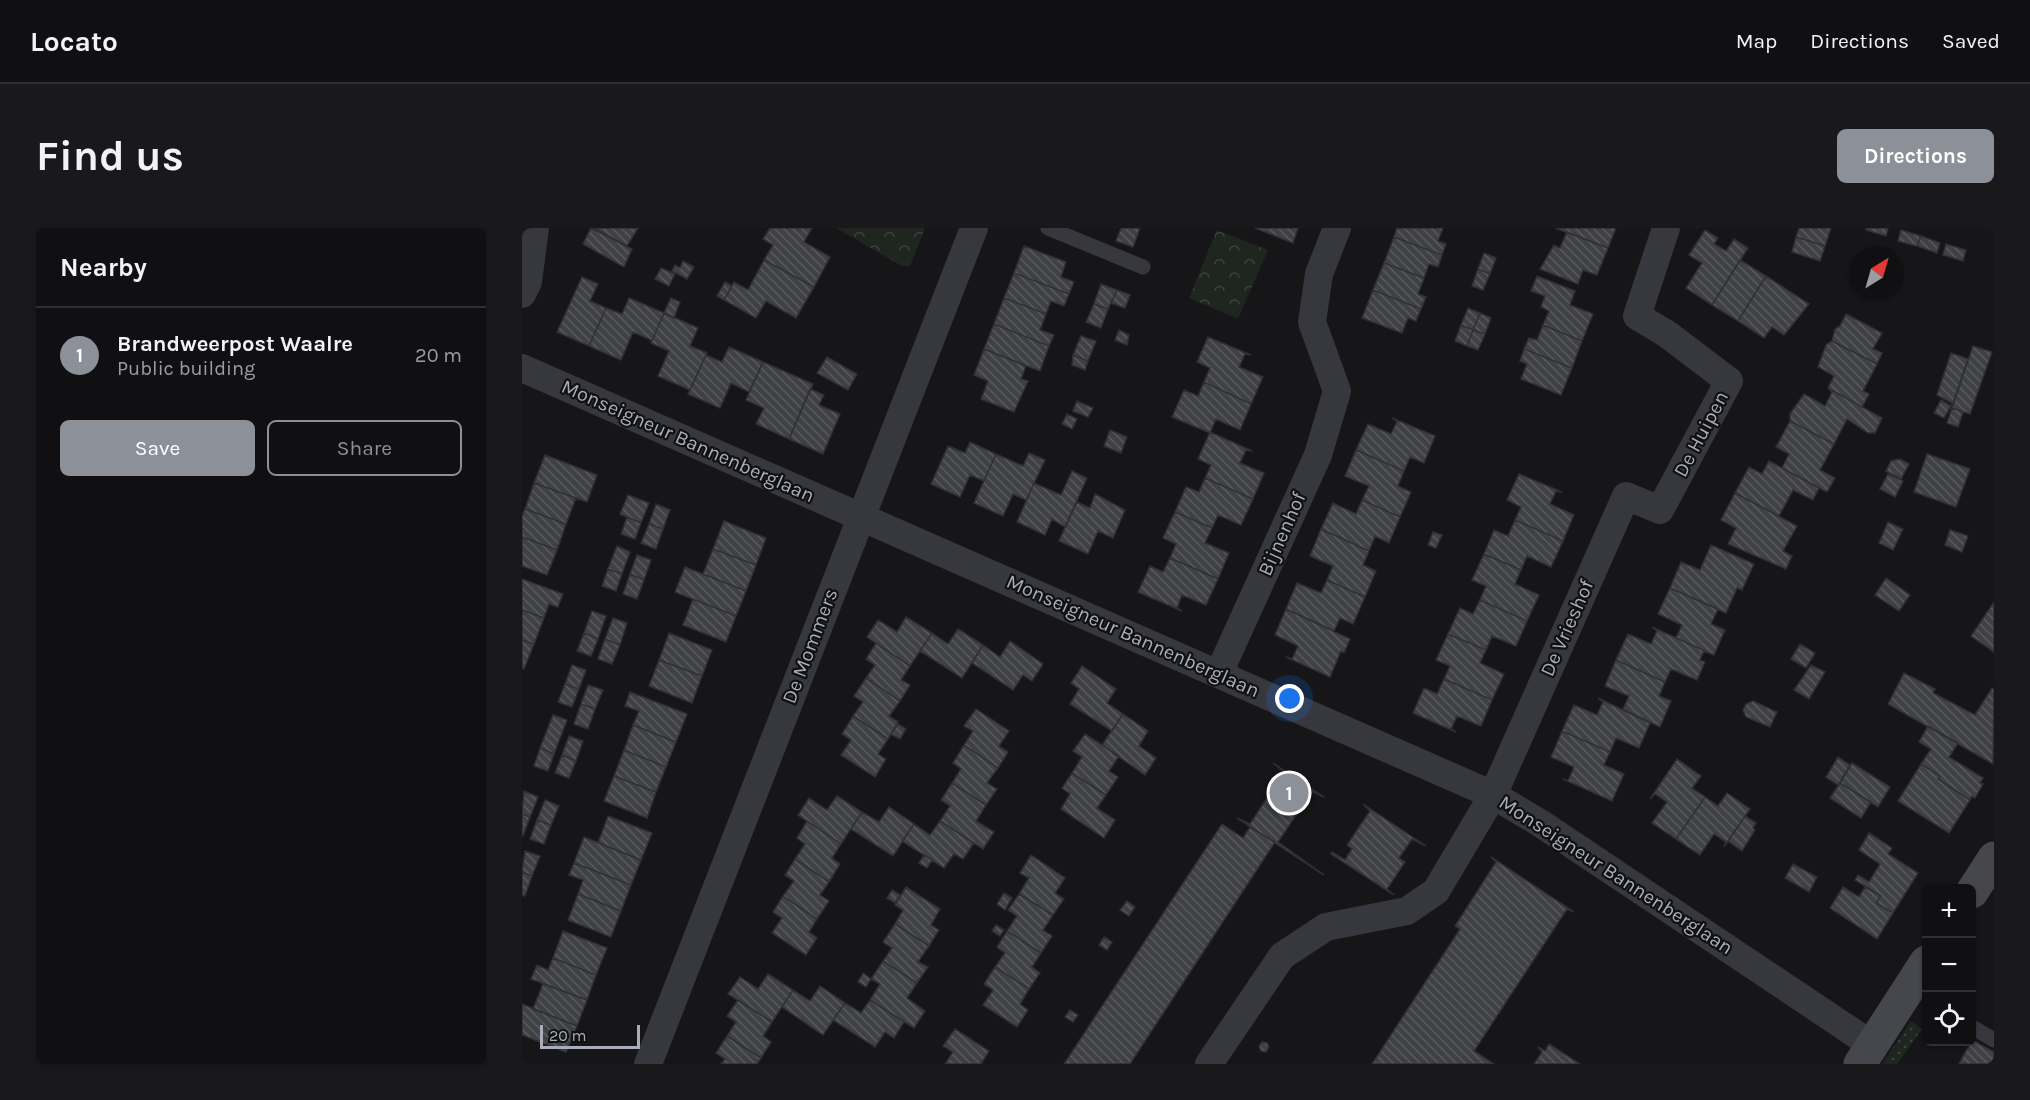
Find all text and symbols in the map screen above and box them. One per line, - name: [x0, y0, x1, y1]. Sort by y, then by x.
- text: Locato: [30, 25, 118, 58]
- text: Map: [1736, 29, 1777, 53]
- text: Directions: [1810, 29, 1909, 53]
- text: Saved: [1942, 29, 2000, 53]
- button: Directions: [1837, 129, 1994, 183]
- text: Find us: [36, 131, 184, 181]
- north arrow: [1850, 246, 1904, 300]
- text: Nearby: [60, 252, 147, 283]
- text: Brandweerpost Waalre: [117, 331, 353, 357]
- text: 1: [76, 344, 83, 367]
- text: 20 m: [415, 344, 462, 367]
- text: Public building: [117, 357, 255, 380]
- street label: Monseigneur Bannenberglaan: [558, 375, 818, 507]
- street label: De Huipen: [1669, 387, 1733, 481]
- button: Save: [60, 420, 255, 476]
- button: Share: [267, 420, 462, 476]
- street label: Bijnenhof: [1253, 489, 1311, 579]
- street label: Monseigneur Bannenberglaan: [1003, 570, 1263, 702]
- street label: De Vrieshof: [1536, 576, 1599, 680]
- street label: De Mommers: [777, 585, 843, 707]
- your location: [1275, 684, 1304, 713]
- pin: 1: [1270, 770, 1308, 816]
- street label: Monseigneur Bannenberglaan: [1495, 791, 1737, 959]
- map controls: [1922, 884, 1976, 1046]
- button: +: [1922, 884, 1976, 938]
- button: −: [1922, 938, 1976, 992]
- button: locate: [1922, 992, 1976, 1046]
- scale bar: [540, 1022, 640, 1050]
- text: 20 m: [549, 1026, 587, 1045]

